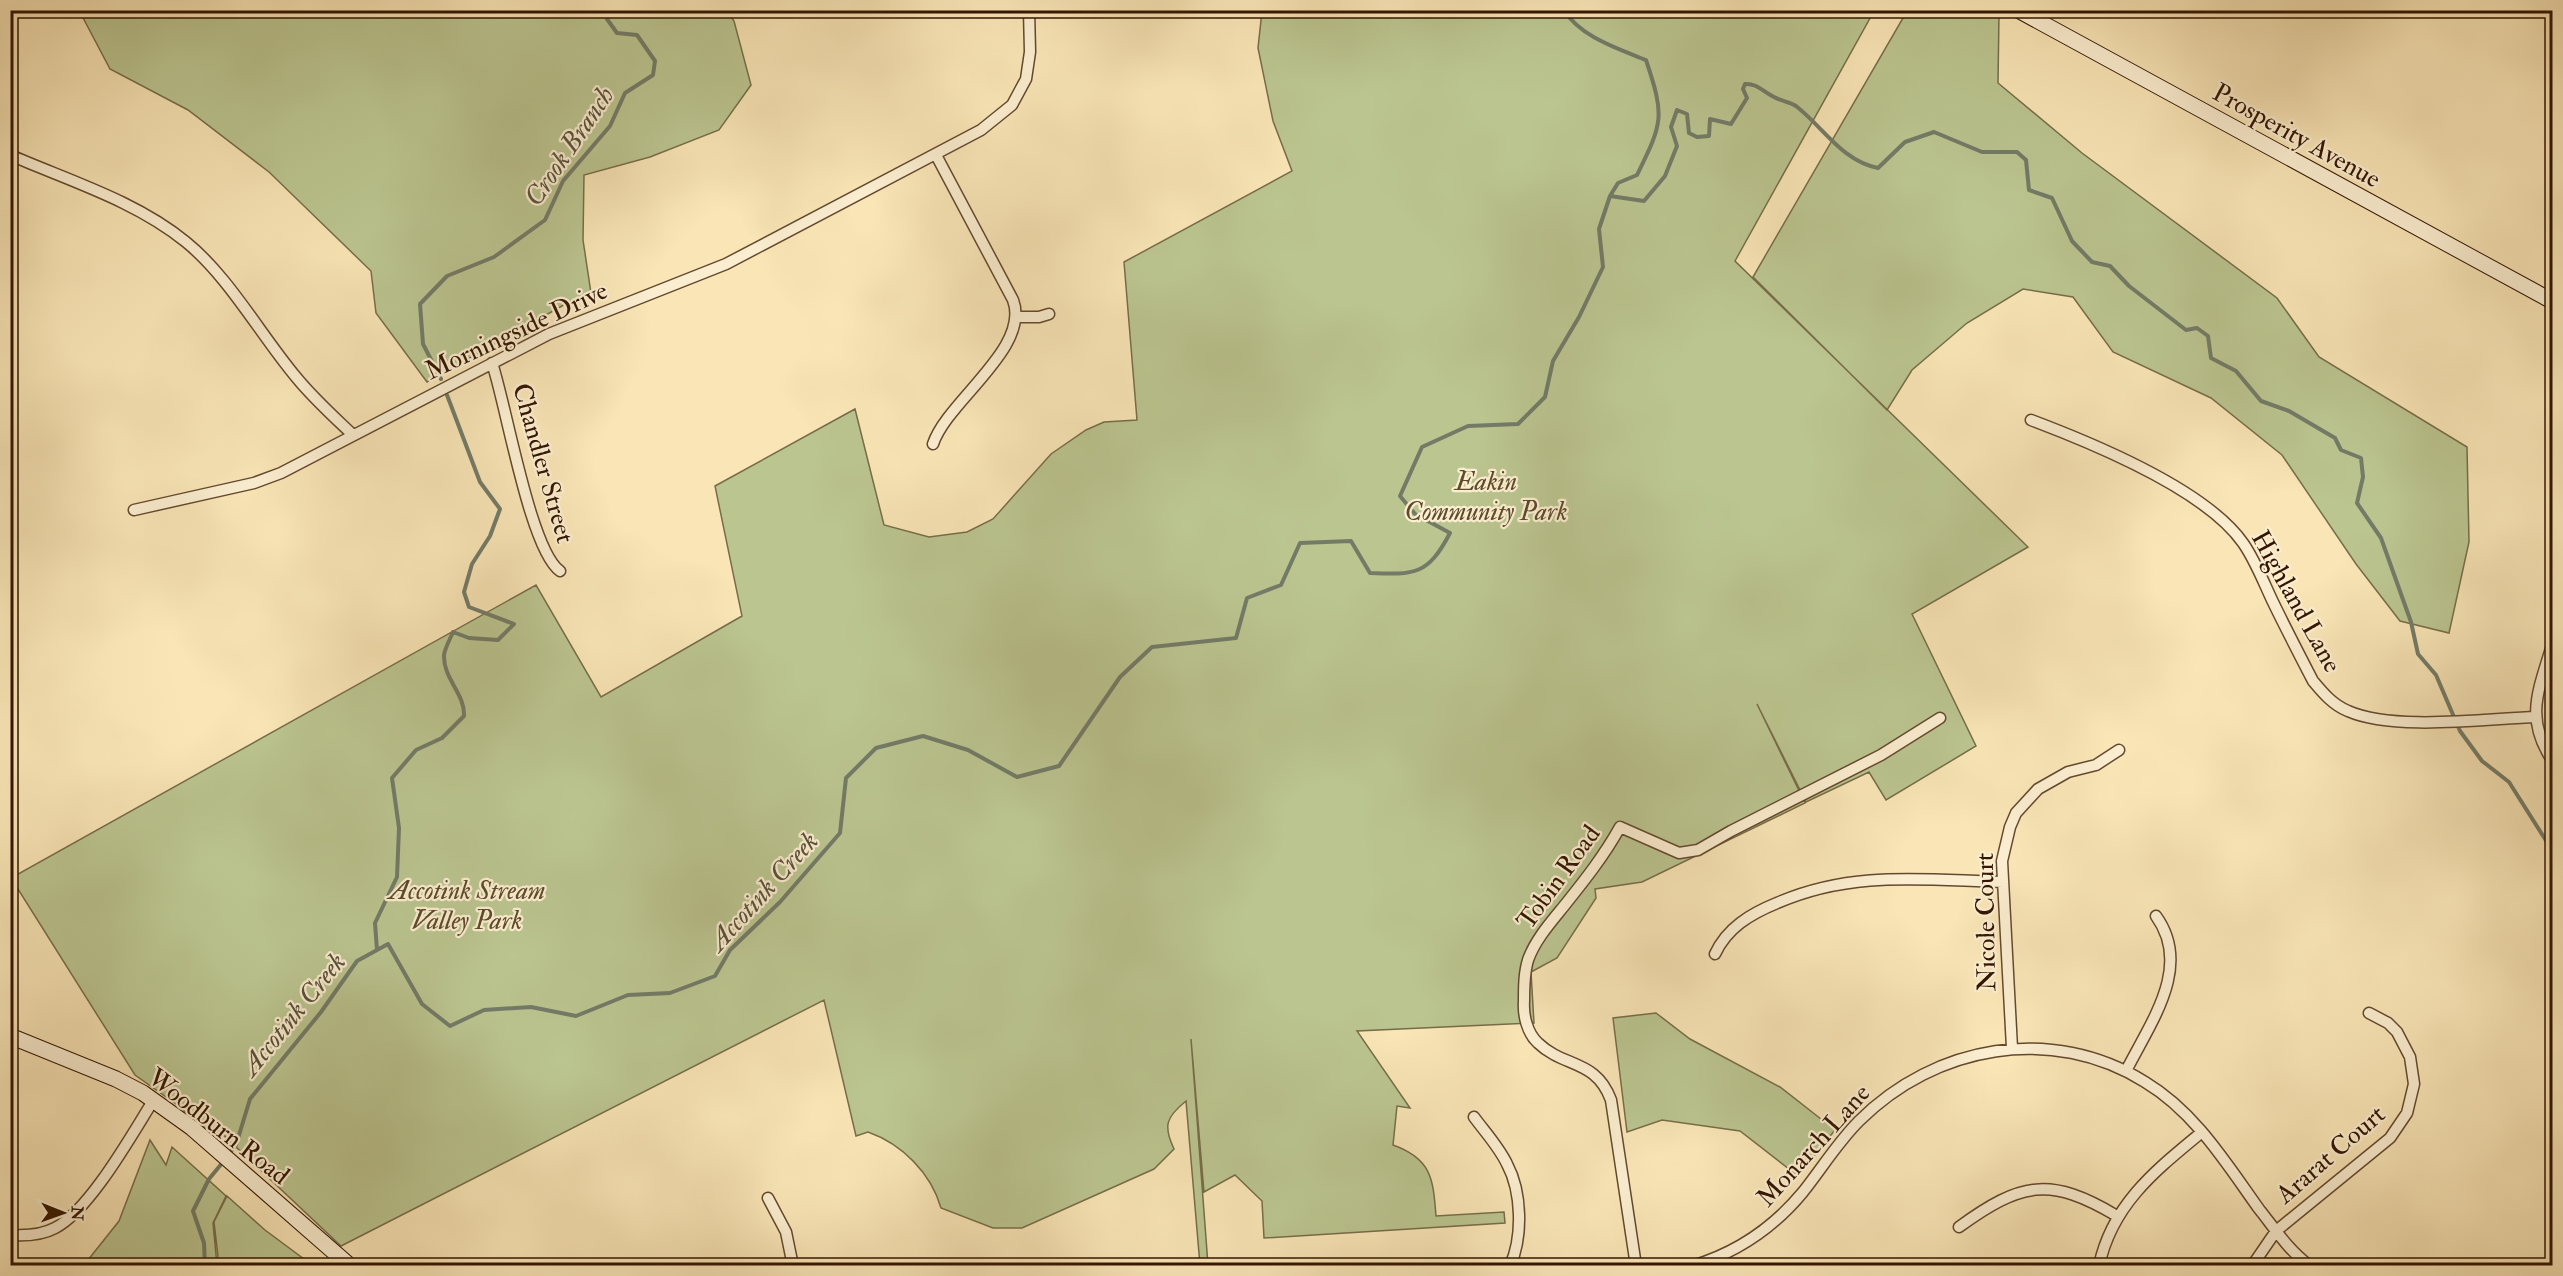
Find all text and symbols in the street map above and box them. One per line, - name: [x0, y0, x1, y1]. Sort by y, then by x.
- street label: Prosperity Avenue: [2206, 77, 2386, 196]
- water label: Crook Branch: [517, 80, 621, 212]
- street label: Morningside Drive: [420, 275, 613, 387]
- street label: Chandler Street: [505, 380, 581, 547]
- park label: Eakin Community Park: [1405, 466, 1567, 528]
- street label: Highland Lane: [2244, 525, 2348, 678]
- street label: Tobin Road: [1510, 819, 1608, 936]
- water label: Accotink Creek: [699, 825, 825, 960]
- street label: Nicole Court: [1969, 852, 2003, 992]
- park label: Accotink Stream Valley Park: [386, 875, 545, 937]
- water label: Accotink Creek: [232, 946, 353, 1085]
- street label: Woodburn Road: [140, 1061, 296, 1192]
- street label: Monarch Lane: [1750, 1078, 1877, 1214]
- street label: Ararat Court: [2269, 1099, 2392, 1212]
- north arrow: [33, 1183, 93, 1243]
- text: N: [67, 1205, 87, 1221]

